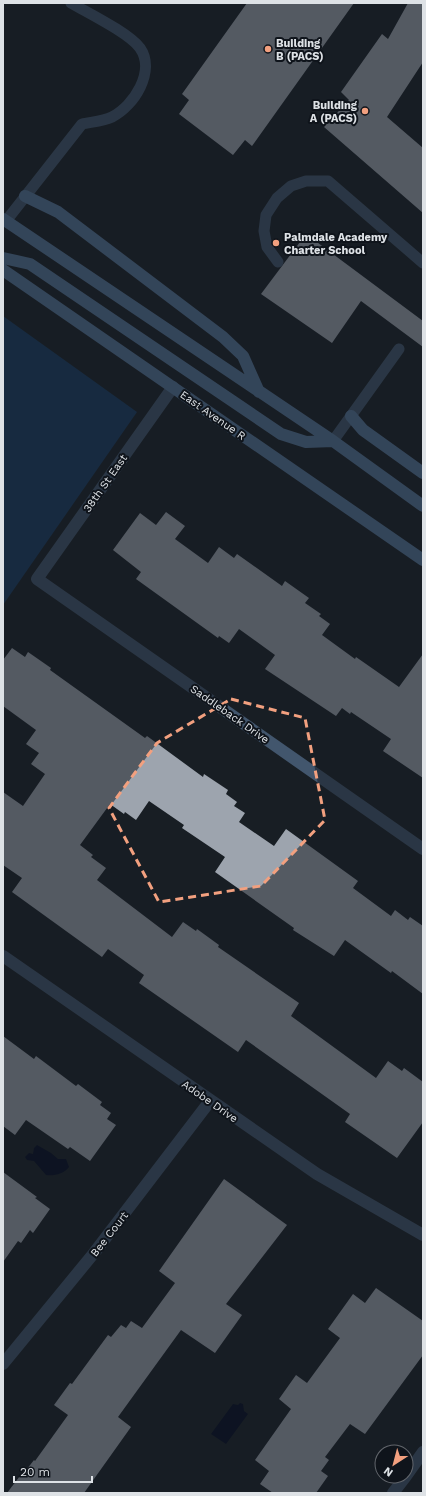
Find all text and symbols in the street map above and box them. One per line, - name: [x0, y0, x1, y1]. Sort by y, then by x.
- place label: Building B (PACS): [276, 37, 323, 63]
- marker: Building B (PACS): [263, 44, 273, 54]
- place label: Building A (PACS): [310, 99, 358, 125]
- marker: Building A (PACS): [360, 106, 370, 116]
- place label: Palmdale Academy Charter School: [284, 231, 388, 257]
- marker: Palmdale Academy Charter School: [271, 238, 281, 248]
- street label: East Avenue R: [177, 388, 248, 443]
- street label: 38th St East: [81, 452, 130, 515]
- street label: Saddleback Drive: [188, 682, 272, 746]
- street label: Adobe Drive: [179, 1077, 240, 1125]
- street label: Bee Court: [88, 1209, 131, 1259]
- north arrow: [374, 1444, 414, 1484]
- scale bar: [14, 1458, 92, 1484]
- text: N: [381, 1464, 396, 1479]
- text: 20 m: [20, 1465, 50, 1479]

